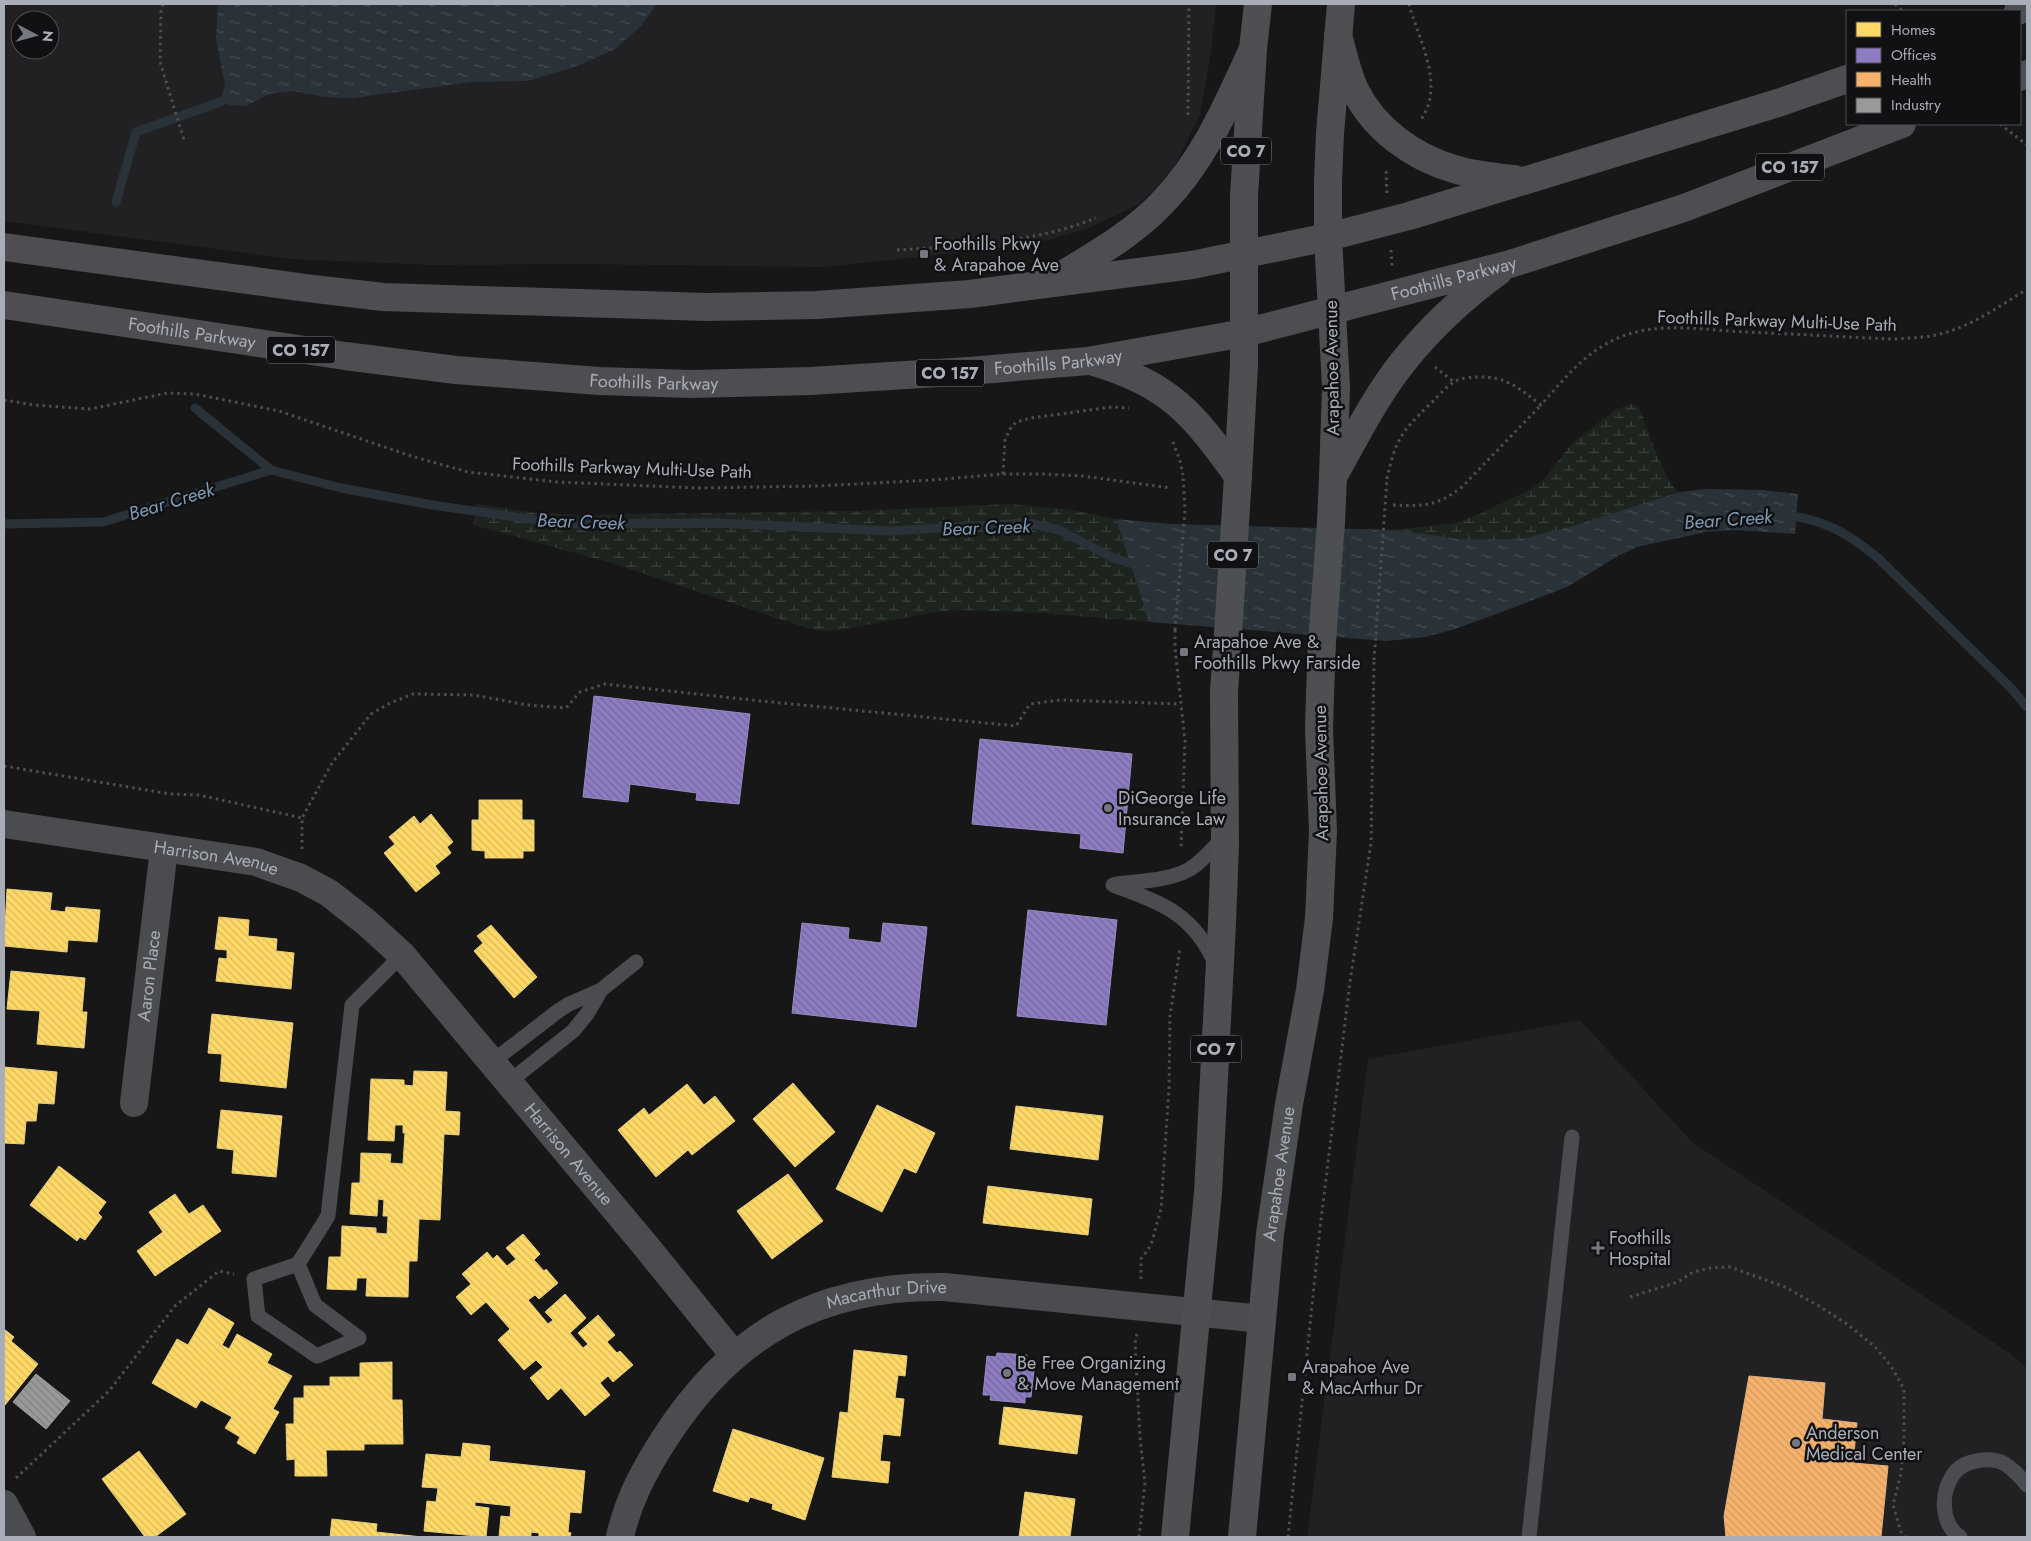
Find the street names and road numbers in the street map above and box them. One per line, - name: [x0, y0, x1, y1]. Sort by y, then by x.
- road number: CO 7: [1221, 138, 1271, 164]
- road number: CO 157: [1756, 154, 1824, 180]
- street label: Foothills Parkway: [1388, 250, 1520, 307]
- street label: Arapahoe Avenue: [1318, 300, 1346, 436]
- street label: Foothills Parkway Multi-Use Path: [1657, 304, 1897, 338]
- street label: Foothills Parkway: [126, 311, 258, 355]
- road number: CO 157: [267, 336, 335, 364]
- street label: Foothills Parkway: [993, 342, 1124, 382]
- road number: CO 157: [916, 359, 984, 386]
- street label: Foothills Parkway: [589, 367, 719, 397]
- street label: Foothills Parkway Multi-Use Path: [512, 451, 752, 485]
- road number: CO 7: [1208, 542, 1258, 568]
- street label: Arapahoe Avenue: [1307, 705, 1335, 841]
- street label: Harrison Avenue: [152, 834, 282, 882]
- street label: Aaron Place: [131, 929, 167, 1023]
- road number: CO 7: [1191, 1036, 1241, 1062]
- street label: Harrison Avenue: [518, 1097, 619, 1211]
- street label: Arapahoe Avenue: [1256, 1105, 1301, 1242]
- street label: Macarthur Drive: [823, 1274, 947, 1316]

